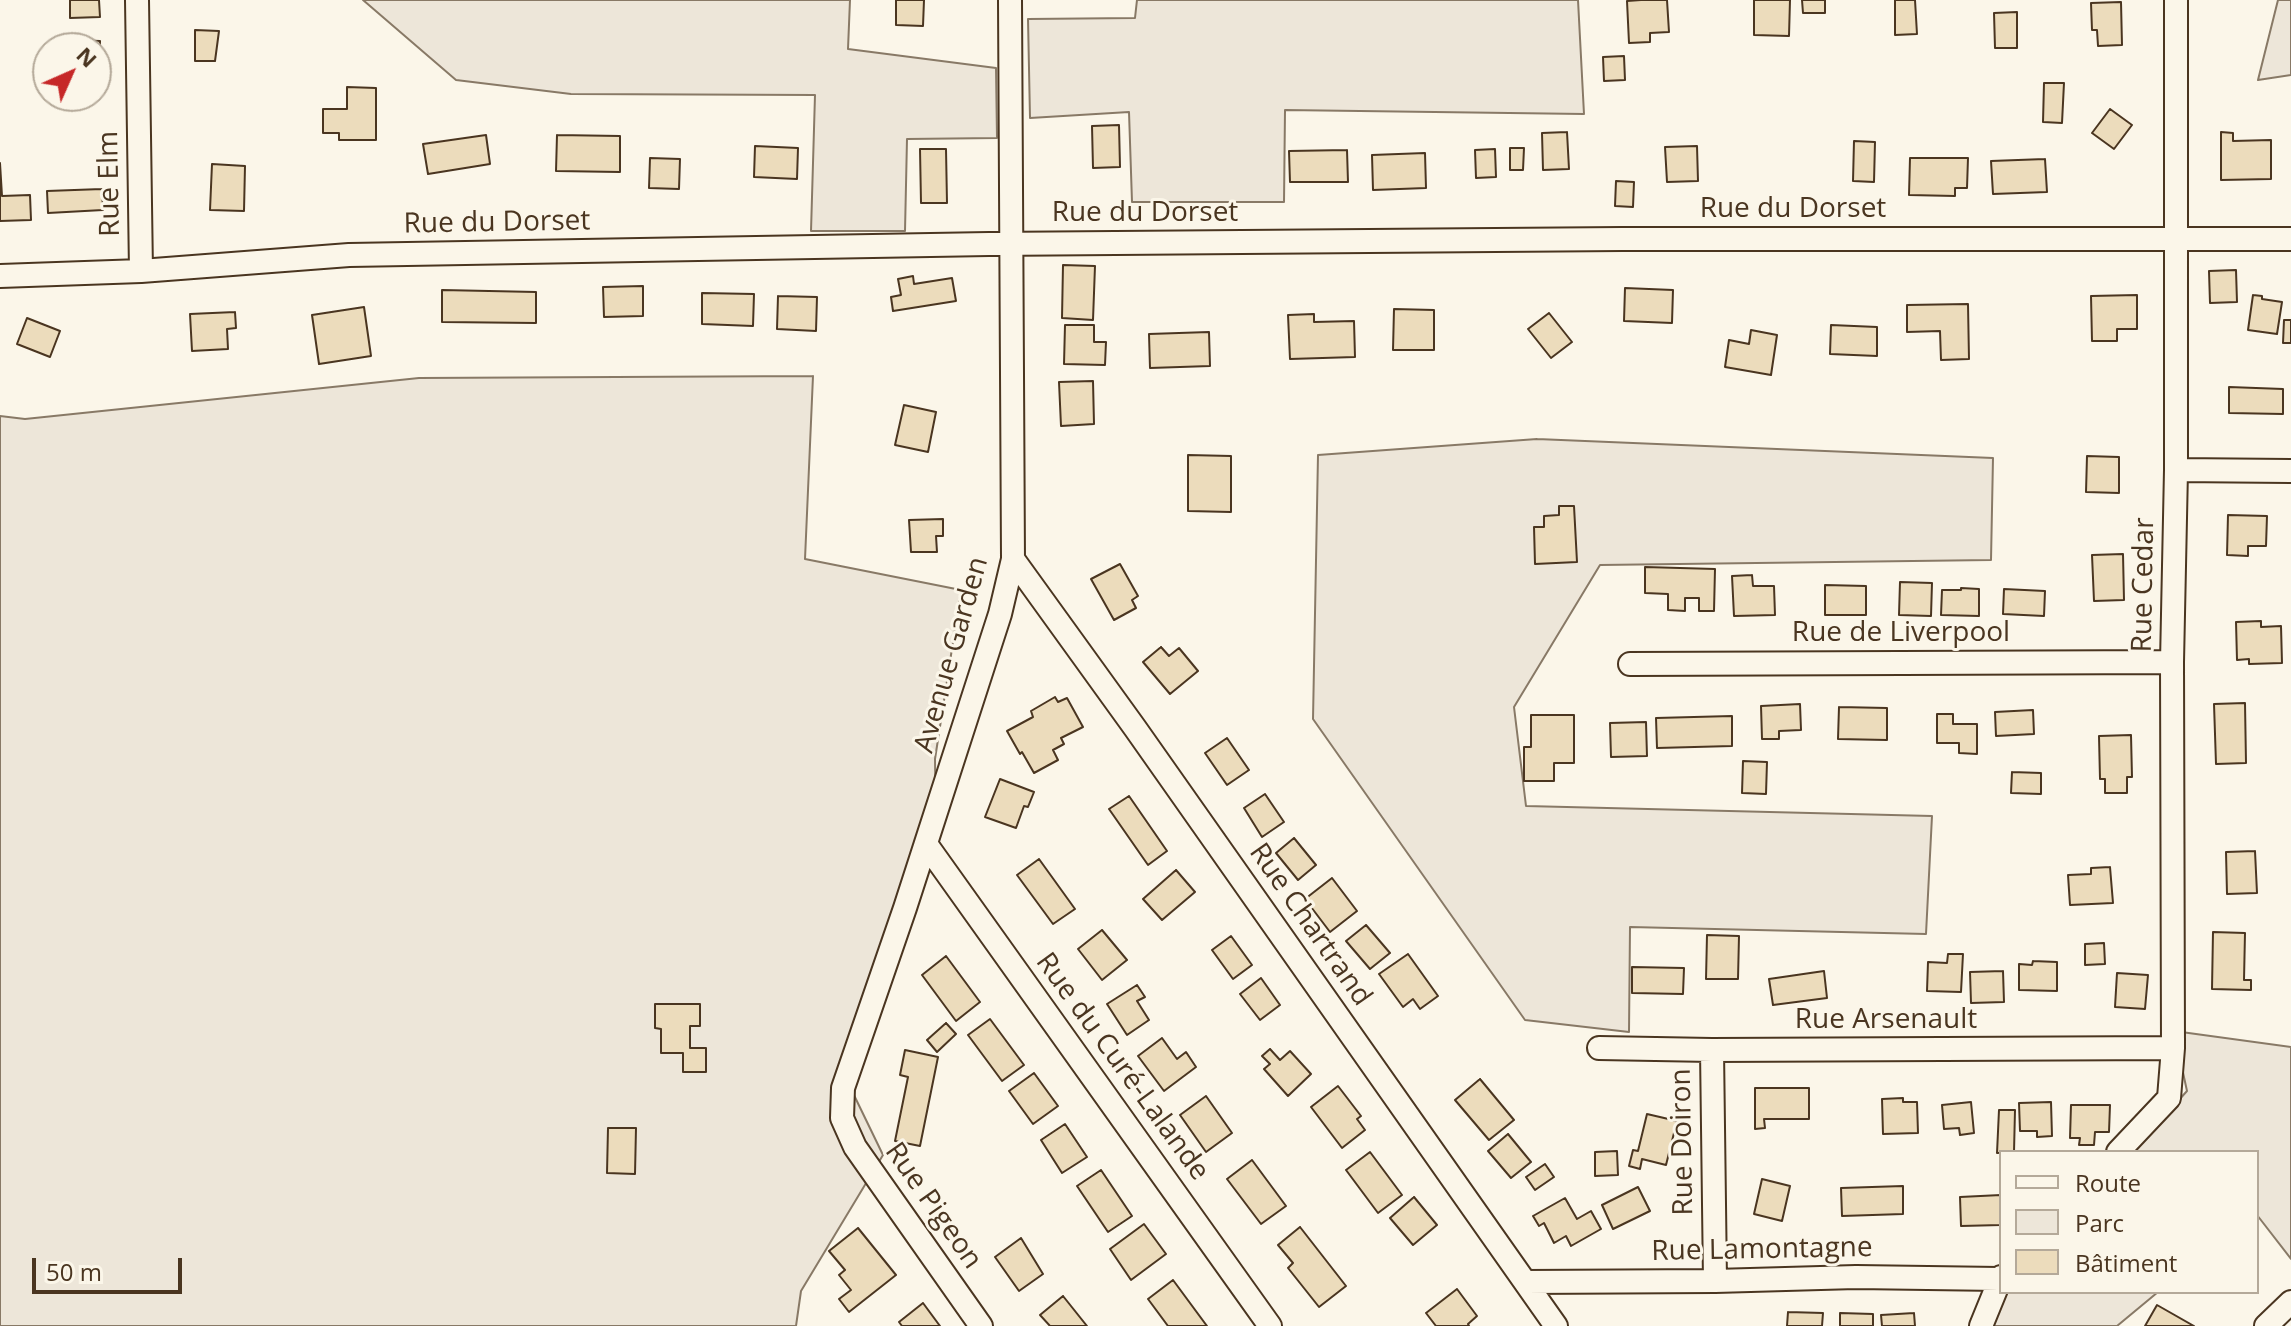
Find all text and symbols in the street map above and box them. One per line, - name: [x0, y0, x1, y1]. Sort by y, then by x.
- north arrow: [32, 32, 112, 112]
- text: N: [71, 40, 104, 73]
- street label: Rue Elm: [92, 131, 128, 237]
- street label: Rue du Dorset: [1700, 192, 1886, 226]
- street label: Rue du Dorset: [1052, 196, 1238, 230]
- street label: Rue du Dorset: [403, 205, 591, 241]
- street label: Rue Cedar: [2126, 517, 2162, 653]
- street label: Avenue Garden: [908, 553, 996, 757]
- street label: Rue de Liverpool: [1792, 616, 2010, 650]
- street label: Rue Chartrand: [1242, 837, 1378, 1013]
- street label: Rue du Curé-Lalande: [1028, 947, 1216, 1187]
- street label: Rue Arsenault: [1795, 1003, 1977, 1037]
- street label: Rue Doiron: [1665, 1068, 1701, 1216]
- street label: Rue Pigeon: [877, 1136, 989, 1276]
- legend: [1999, 1150, 2259, 1294]
- text: Route: [2075, 1166, 2141, 1199]
- text: Parc: [2075, 1206, 2124, 1239]
- street label: Rue Lamontagne: [1651, 1231, 1873, 1269]
- scale bar: [36, 1242, 186, 1292]
- text: Bâtiment: [2075, 1246, 2177, 1279]
- text: 50 m: [46, 1255, 102, 1288]

